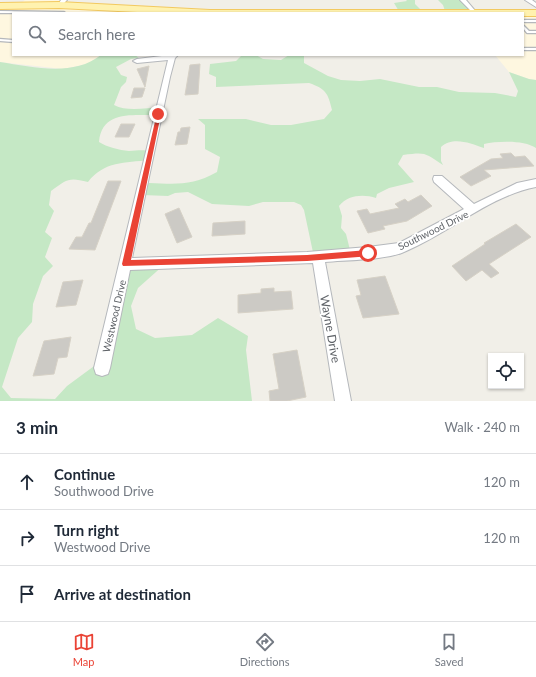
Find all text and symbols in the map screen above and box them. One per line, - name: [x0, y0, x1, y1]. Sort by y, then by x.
- search box: [12, 12, 524, 56]
- icon: search: [26, 23, 48, 45]
- text: Search here: [58, 25, 135, 43]
- route end: [149, 105, 167, 123]
- street label: Southwood Drive: [396, 208, 470, 252]
- route start: [359, 244, 377, 262]
- street label: Westwood Drive: [100, 279, 128, 353]
- street label: Wayne Drive: [317, 294, 344, 364]
- map controls: [488, 353, 524, 389]
- button: locate: [488, 353, 524, 389]
- text: 3 min: [16, 417, 58, 438]
- text: Walk · 240 m: [444, 419, 520, 435]
- text: Continue: [54, 465, 115, 483]
- icon: ahead: [16, 471, 38, 493]
- text: 120 m: [483, 474, 520, 490]
- text: Southwood Drive: [54, 483, 154, 499]
- text: Turn right: [54, 521, 119, 539]
- icon: right: [16, 527, 38, 549]
- text: 120 m: [483, 530, 520, 546]
- text: Westwood Drive: [54, 539, 150, 555]
- icon: arrive: [16, 583, 38, 605]
- text: Arrive at destination: [54, 585, 191, 603]
- tab: Map: [73, 631, 95, 668]
- tab: Directions: [240, 631, 289, 668]
- tab: Saved: [435, 631, 463, 668]

